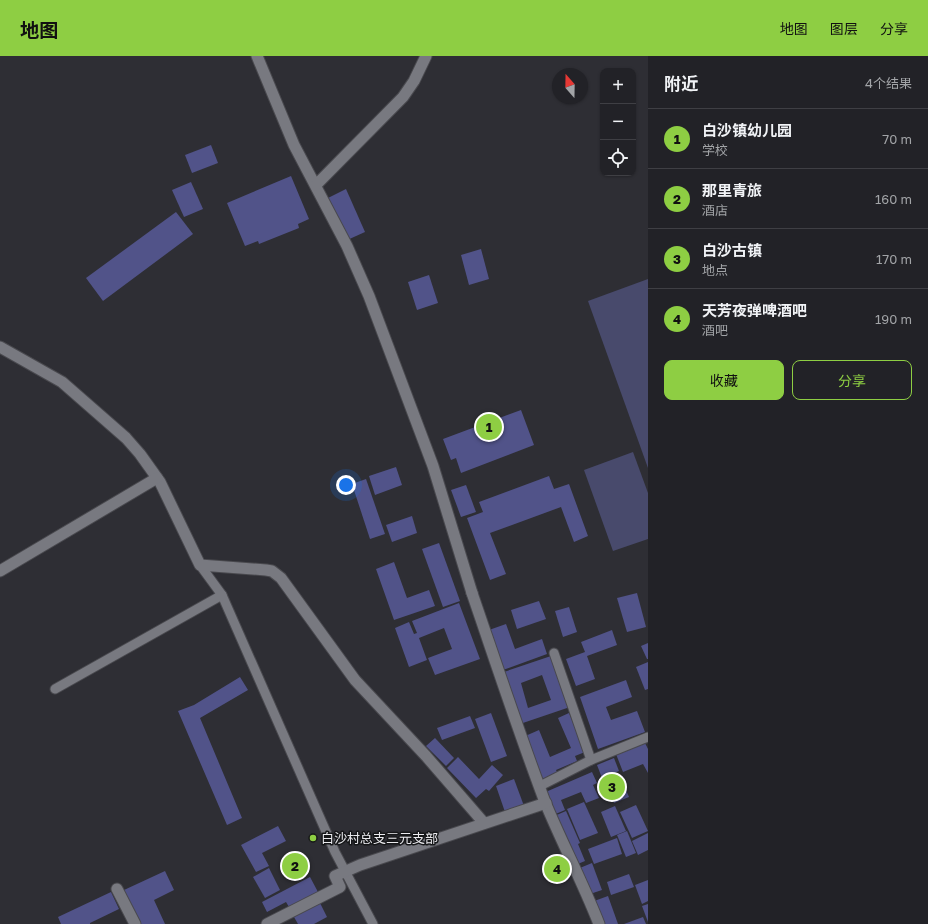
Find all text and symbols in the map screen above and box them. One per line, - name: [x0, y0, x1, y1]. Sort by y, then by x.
- text: 地图: [20, 18, 58, 41]
- text: 地图: [780, 20, 808, 37]
- text: 图层: [830, 20, 858, 37]
- text: 分享: [880, 20, 908, 37]
- north arrow: [552, 68, 588, 104]
- map controls: [600, 68, 636, 176]
- button: +: [600, 68, 636, 104]
- text: 附近: [664, 73, 698, 94]
- text: 4个结果: [865, 75, 912, 91]
- button: −: [600, 104, 636, 140]
- text: 白沙镇幼儿园: [702, 121, 792, 139]
- text: 1: [674, 131, 680, 147]
- text: 70 m: [882, 131, 912, 147]
- button: locate: [600, 140, 636, 176]
- text: 学校: [702, 142, 728, 158]
- text: 那里青旅: [702, 181, 762, 199]
- text: 2: [673, 191, 681, 207]
- text: 160 m: [875, 191, 912, 207]
- text: 酒店: [702, 202, 728, 218]
- text: 白沙古镇: [702, 241, 762, 259]
- text: 3: [673, 251, 681, 267]
- text: 170 m: [876, 251, 912, 267]
- text: 地点: [702, 262, 728, 278]
- text: 天芳夜弹啤酒吧: [702, 301, 807, 319]
- text: 4: [673, 311, 681, 327]
- text: 190 m: [875, 311, 912, 327]
- text: 酒吧: [702, 322, 728, 338]
- button: 收藏: [664, 360, 784, 400]
- button: 分享: [792, 360, 912, 400]
- pin: 1: [476, 412, 502, 442]
- your location: [336, 475, 356, 495]
- pin: 3: [599, 772, 625, 802]
- place label: 白沙村总支三元支部: [321, 830, 438, 846]
- marker: 白沙村总支三元支部: [308, 833, 318, 843]
- pin: 2: [282, 851, 308, 881]
- pin: 4: [544, 854, 570, 884]

